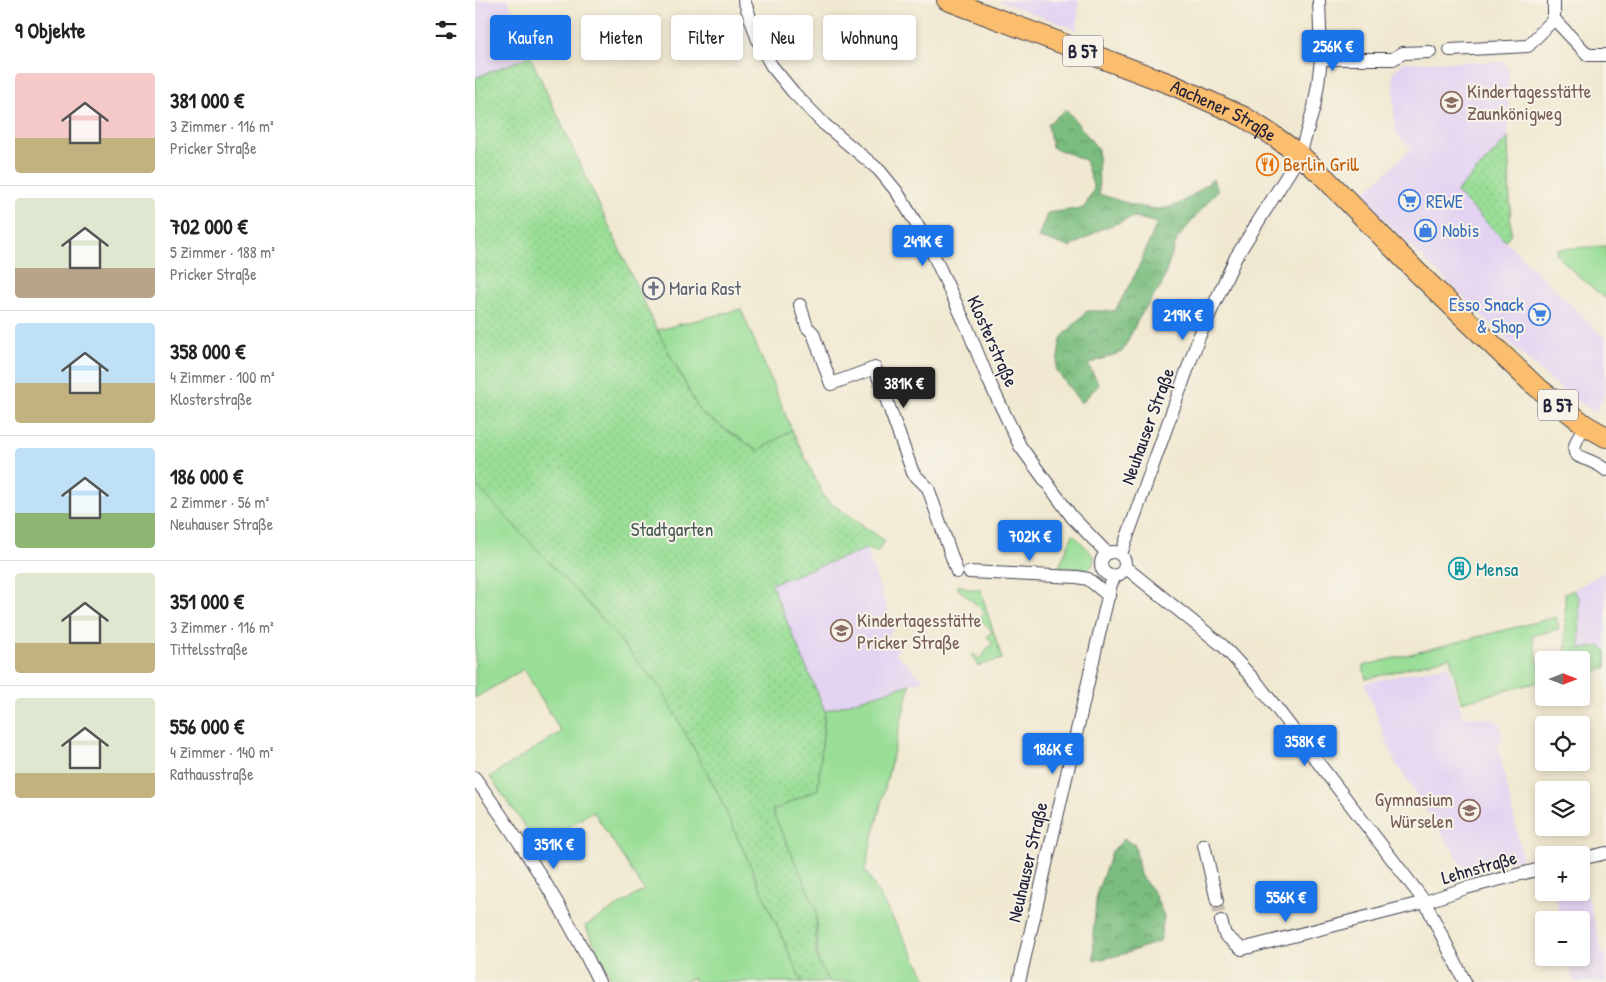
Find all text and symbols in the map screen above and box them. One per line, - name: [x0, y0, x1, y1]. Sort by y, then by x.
- chip: Kaufen: [490, 15, 571, 60]
- chip: Mieten: [581, 15, 661, 60]
- chip: Filter: [671, 15, 743, 60]
- chip: Neu: [753, 15, 813, 60]
- chip: Wohnung: [823, 15, 916, 60]
- text: 9 Objekte: [15, 16, 85, 45]
- icon: filters: [432, 16, 460, 44]
- pin: 256K €: [1292, 30, 1374, 72]
- text: 256K €: [1313, 35, 1353, 57]
- road number: B 57: [1063, 36, 1103, 66]
- street label: Aachener Straße: [1167, 73, 1282, 148]
- place label: Kindertagesstätte Zaunkönigweg: [1467, 78, 1592, 126]
- text: 381 000 €: [170, 86, 244, 115]
- school or university icon: Kindertagesstätte Zaunkönigweg: [1439, 90, 1463, 114]
- icon: home: [55, 93, 115, 153]
- text: 3 Zimmer · 116 m²: [170, 115, 274, 137]
- text: Pricker Straße: [170, 137, 257, 159]
- place label: Berlin Grill: [1283, 151, 1359, 177]
- restaurant icon: Berlin Grill: [1255, 152, 1279, 176]
- place label: REWE: [1426, 188, 1464, 214]
- supermarket icon: REWE: [1398, 189, 1422, 213]
- text: 702 000 €: [170, 212, 248, 241]
- place label: Nobis: [1442, 217, 1479, 243]
- icon: home: [55, 218, 115, 278]
- shop icon: Nobis: [1414, 218, 1438, 242]
- pin: 249K €: [882, 224, 964, 267]
- text: 249K €: [903, 230, 943, 252]
- text: 5 Zimmer · 188 m²: [170, 241, 275, 263]
- text: Pricker Straße: [170, 263, 257, 285]
- place label: Maria Rast: [669, 275, 742, 301]
- church icon: Maria Rast: [641, 276, 665, 300]
- street label: Klosterstraße: [961, 291, 1025, 391]
- place label: Esso Snack & Shop: [1449, 291, 1524, 339]
- pin: 219K €: [1142, 298, 1224, 341]
- supermarket icon: Esso Snack & Shop: [1528, 303, 1552, 327]
- text: 219K €: [1164, 304, 1202, 326]
- text: 358 000 €: [170, 337, 245, 366]
- icon: home: [55, 343, 115, 403]
- street label: Neuhauser Straße: [1114, 364, 1180, 488]
- text: 4 Zimmer · 100 m²: [170, 366, 275, 388]
- pin: 381K €: [863, 366, 945, 409]
- text: 381K €: [884, 372, 924, 394]
- text: Klosterstraße: [170, 388, 252, 410]
- road number: B 57: [1538, 390, 1578, 420]
- text: 186 000 €: [170, 462, 243, 491]
- icon: home: [55, 468, 115, 528]
- text: 2 Zimmer · 56 m²: [170, 491, 269, 513]
- text: Neuhauser Straße: [170, 513, 273, 535]
- park label: Stadtgarten: [631, 516, 713, 542]
- pin: 702K €: [989, 520, 1071, 562]
- text: 702K €: [1009, 525, 1051, 547]
- place label: Mensa: [1476, 556, 1519, 582]
- building icon: Mensa: [1448, 557, 1472, 581]
- text: 351 000 €: [170, 587, 244, 616]
- icon: home: [55, 593, 115, 653]
- place label: Kindertagesstätte Pricker Straße: [857, 607, 982, 655]
- text: 3 Zimmer · 116 m²: [170, 616, 274, 638]
- school or university icon: Kindertagesstätte Pricker Straße: [829, 619, 853, 643]
- text: Tittelsstraße: [170, 638, 248, 660]
- north arrow: [1535, 651, 1590, 706]
- map controls: [1535, 651, 1590, 966]
- text: 556 000 €: [170, 712, 244, 741]
- button: locate: [1535, 716, 1590, 771]
- icon: home: [55, 718, 115, 778]
- pin: 358K €: [1264, 724, 1346, 767]
- text: 358K €: [1285, 730, 1325, 752]
- pin: 186K €: [1012, 732, 1094, 775]
- text: 186K €: [1034, 738, 1072, 760]
- text: 4 Zimmer · 140 m²: [170, 741, 273, 763]
- text: Rathausstraße: [170, 763, 254, 785]
- button: layers: [1535, 781, 1590, 836]
- place label: Gymnasium Würselen: [1375, 786, 1453, 834]
- school or university icon: Gymnasium Würselen: [1457, 798, 1481, 822]
- street label: Neuhauser Straße: [1001, 799, 1054, 925]
- pin: 351K €: [513, 828, 595, 870]
- text: 351K €: [534, 833, 574, 855]
- street label: Lehnstraße: [1438, 844, 1520, 890]
- button: +: [1535, 846, 1590, 901]
- pin: 556K €: [1245, 880, 1327, 923]
- text: 556K €: [1266, 886, 1306, 908]
- button: −: [1535, 911, 1590, 966]

